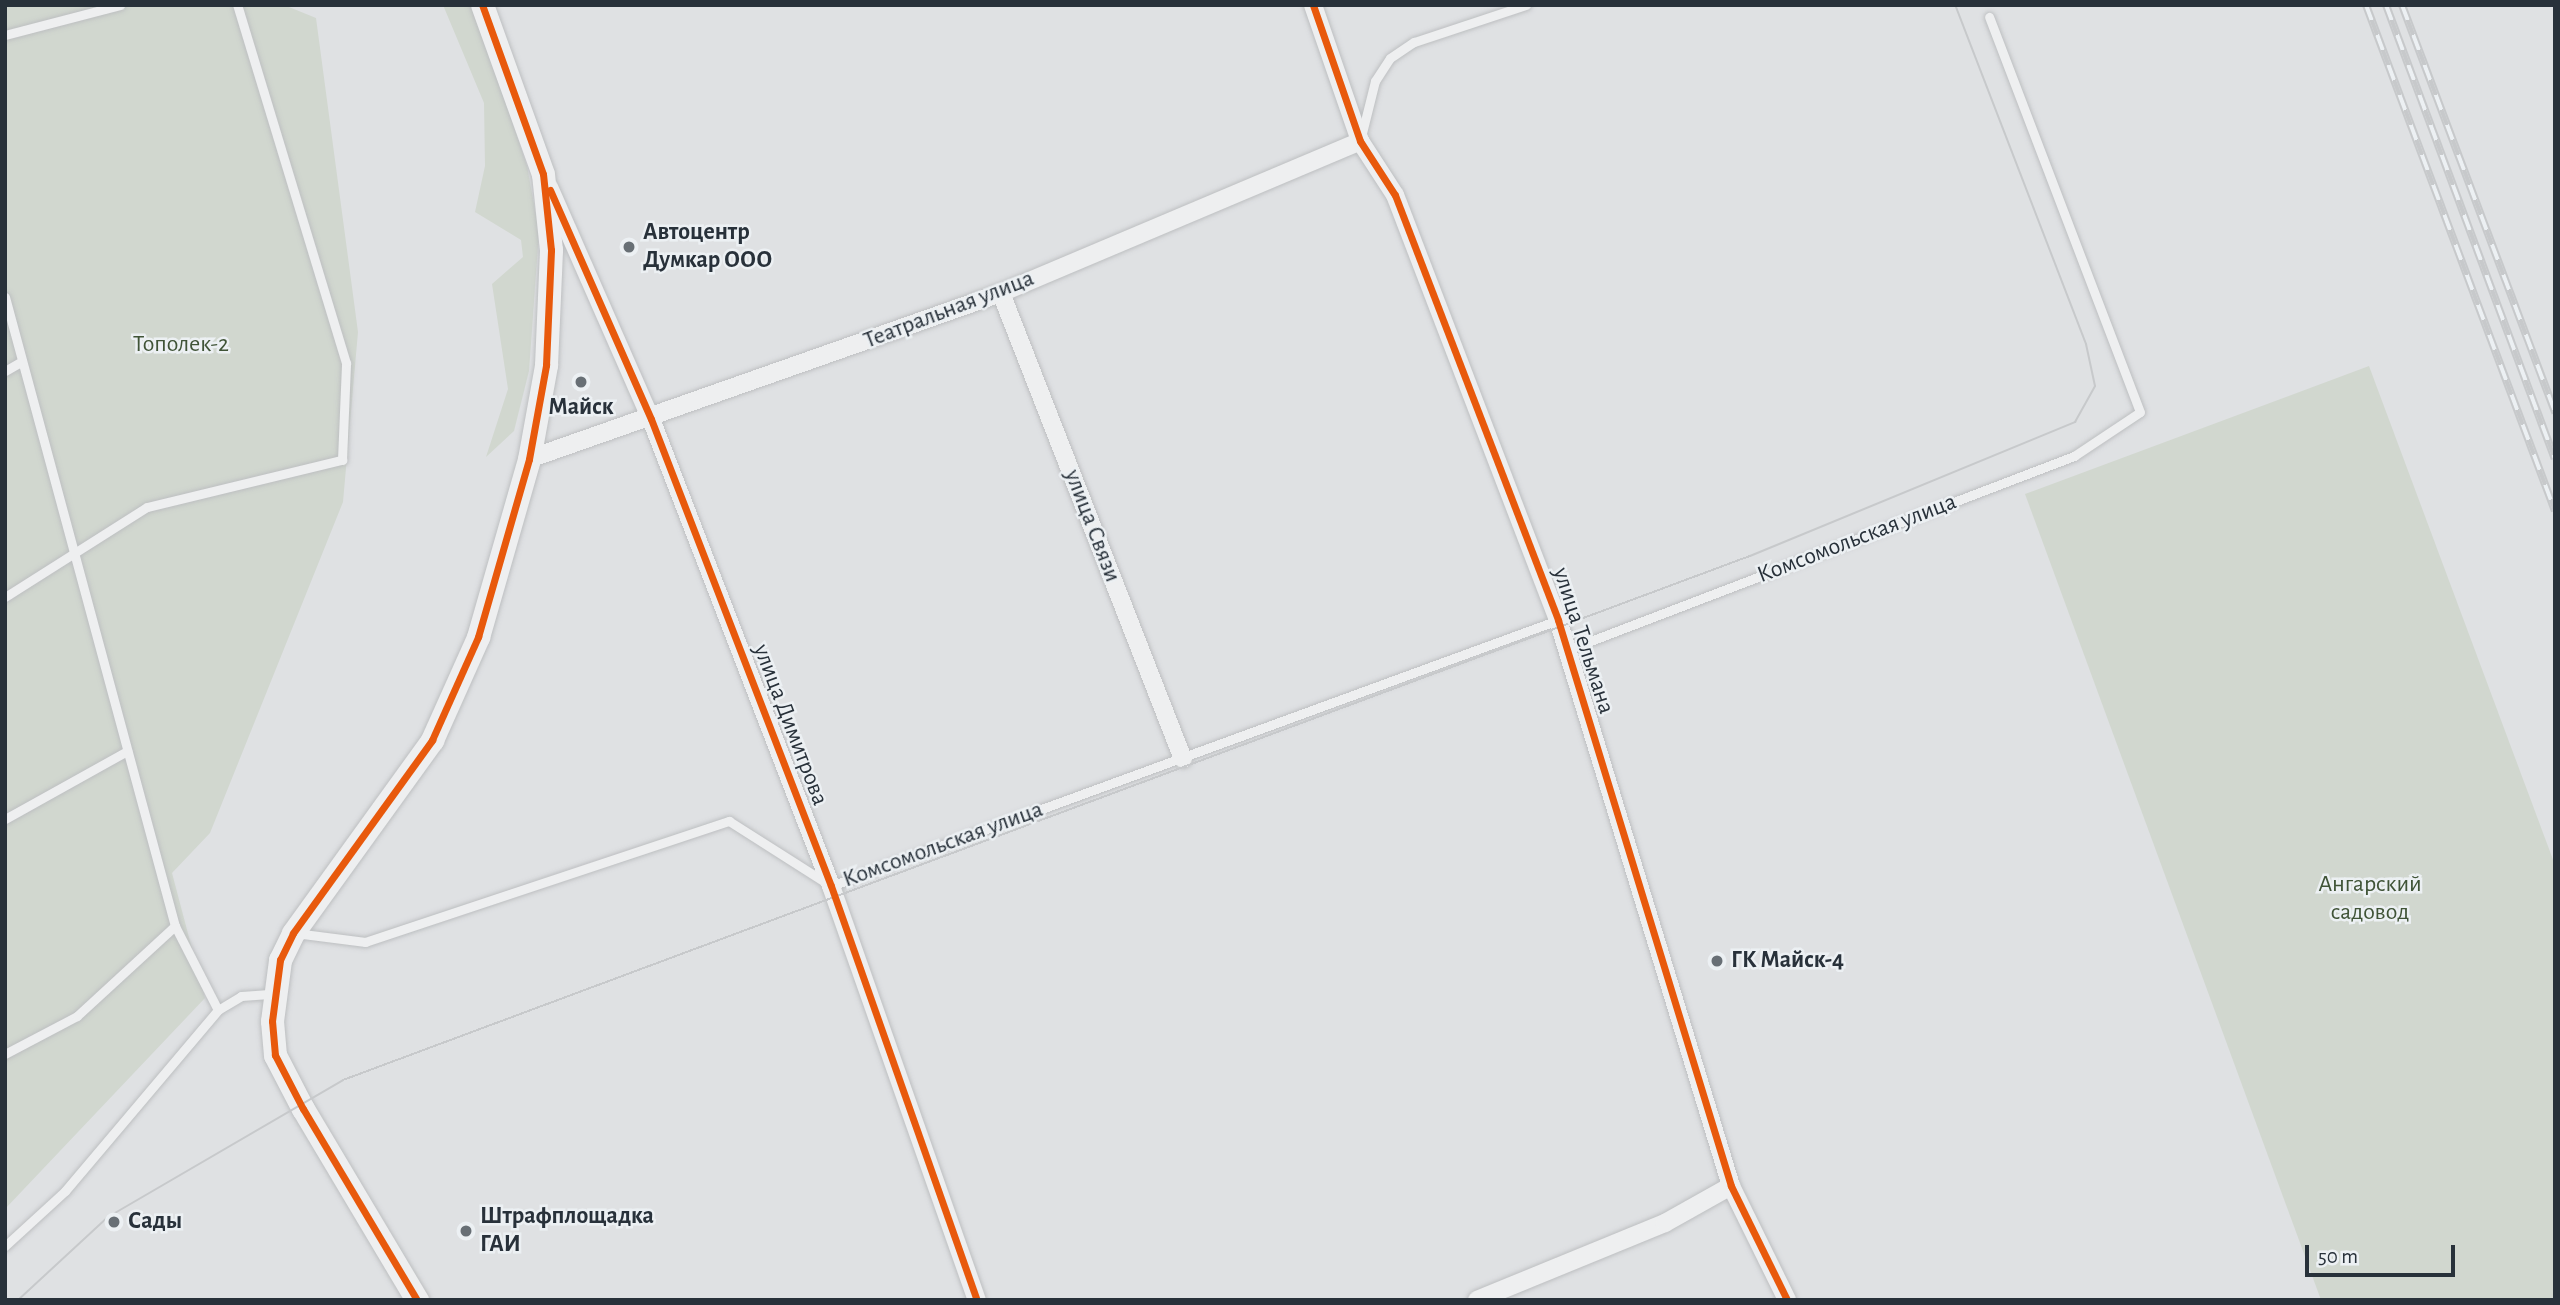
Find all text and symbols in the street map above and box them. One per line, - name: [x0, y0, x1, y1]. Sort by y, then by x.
- place label: Автоцентр Думкар ООО: [643, 219, 772, 275]
- marker: Автоцентр Думкар ООО: [621, 239, 637, 255]
- street label: Театральная улица: [860, 264, 1038, 356]
- park label: Тополек-2: [133, 331, 229, 359]
- marker: Майск: [573, 374, 589, 390]
- place label: Майск: [548, 394, 614, 422]
- street label: улица Связи: [1057, 466, 1127, 586]
- street label: Комсомольская улица: [1753, 488, 1961, 590]
- street label: улица Тельмана: [1546, 564, 1620, 718]
- street label: улица Димитрова: [746, 640, 834, 810]
- street label: Комсомольская улица: [839, 795, 1047, 895]
- park label: Ангарский садовод: [2318, 871, 2422, 927]
- place label: ГК Майск-4: [1731, 947, 1844, 975]
- marker: ГК Майск-4: [1709, 953, 1725, 969]
- place label: Штрафплощадка ГАИ: [480, 1203, 654, 1259]
- place label: Сады: [128, 1208, 182, 1236]
- marker: Сады: [106, 1214, 122, 1230]
- marker: Штрафплощадка ГАИ: [458, 1223, 474, 1239]
- scale bar: [2308, 1232, 2458, 1276]
- text: 50 m: [2318, 1246, 2358, 1267]

